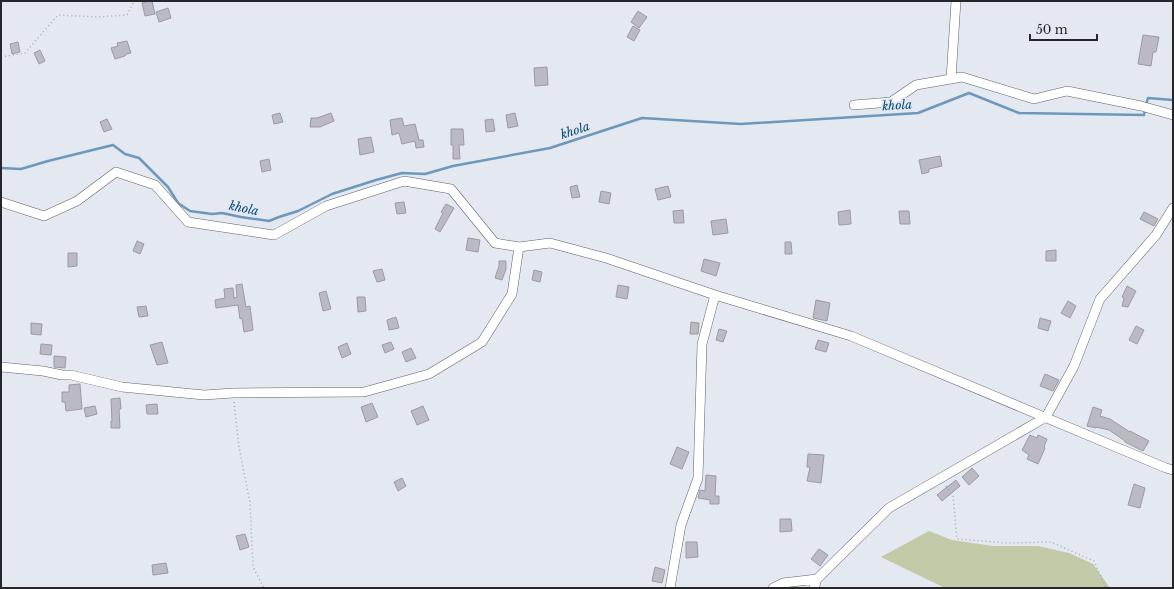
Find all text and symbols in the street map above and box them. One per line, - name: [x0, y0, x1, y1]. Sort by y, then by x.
- scale bar: [1030, 16, 1097, 42]
- text: 50 m: [1036, 22, 1068, 37]
- water label: khola: [881, 96, 913, 114]
- water label: khola: [558, 118, 592, 142]
- water label: khola: [227, 198, 260, 218]

